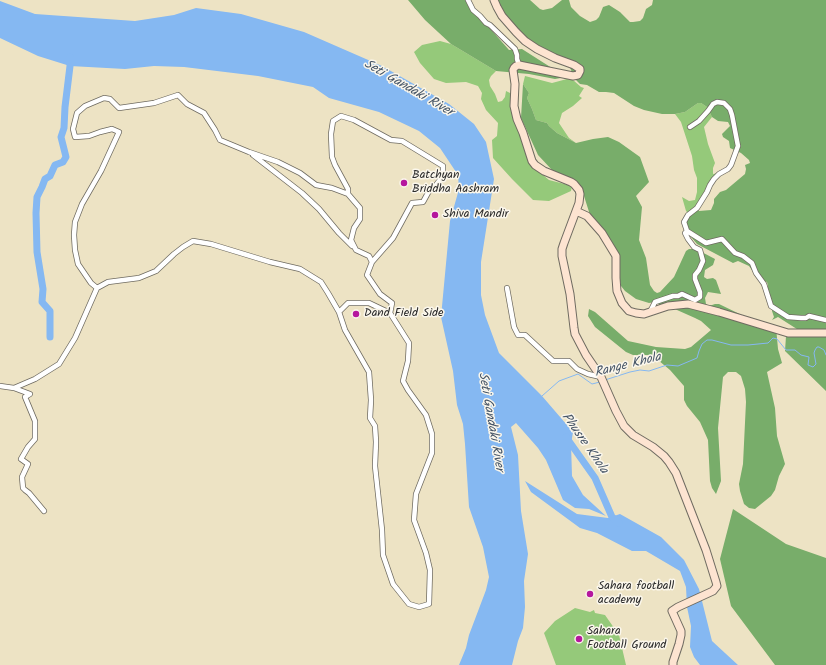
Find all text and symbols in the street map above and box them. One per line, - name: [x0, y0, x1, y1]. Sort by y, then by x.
- water label: Seti Gandaki River: [361, 57, 455, 121]
- place label: Batchyan Briddha Aashram: [412, 169, 499, 197]
- marker: Batchyan Briddha Aashram: [399, 178, 409, 188]
- place label: Shiva Mandir: [443, 208, 508, 222]
- marker: Shiva Mandir: [430, 210, 440, 220]
- place label: Dand Field Side: [364, 307, 443, 321]
- marker: Dand Field Side: [351, 309, 361, 319]
- water label: Range Khola: [593, 350, 663, 382]
- water label: Seti Gandaki River: [474, 371, 506, 473]
- water label: Phusre Khola: [557, 410, 611, 478]
- place label: Sahara football academy: [598, 580, 674, 608]
- marker: Sahara football academy: [585, 589, 595, 599]
- place label: Sahara Football Ground: [587, 625, 666, 653]
- marker: Sahara Football Ground: [574, 634, 584, 644]

